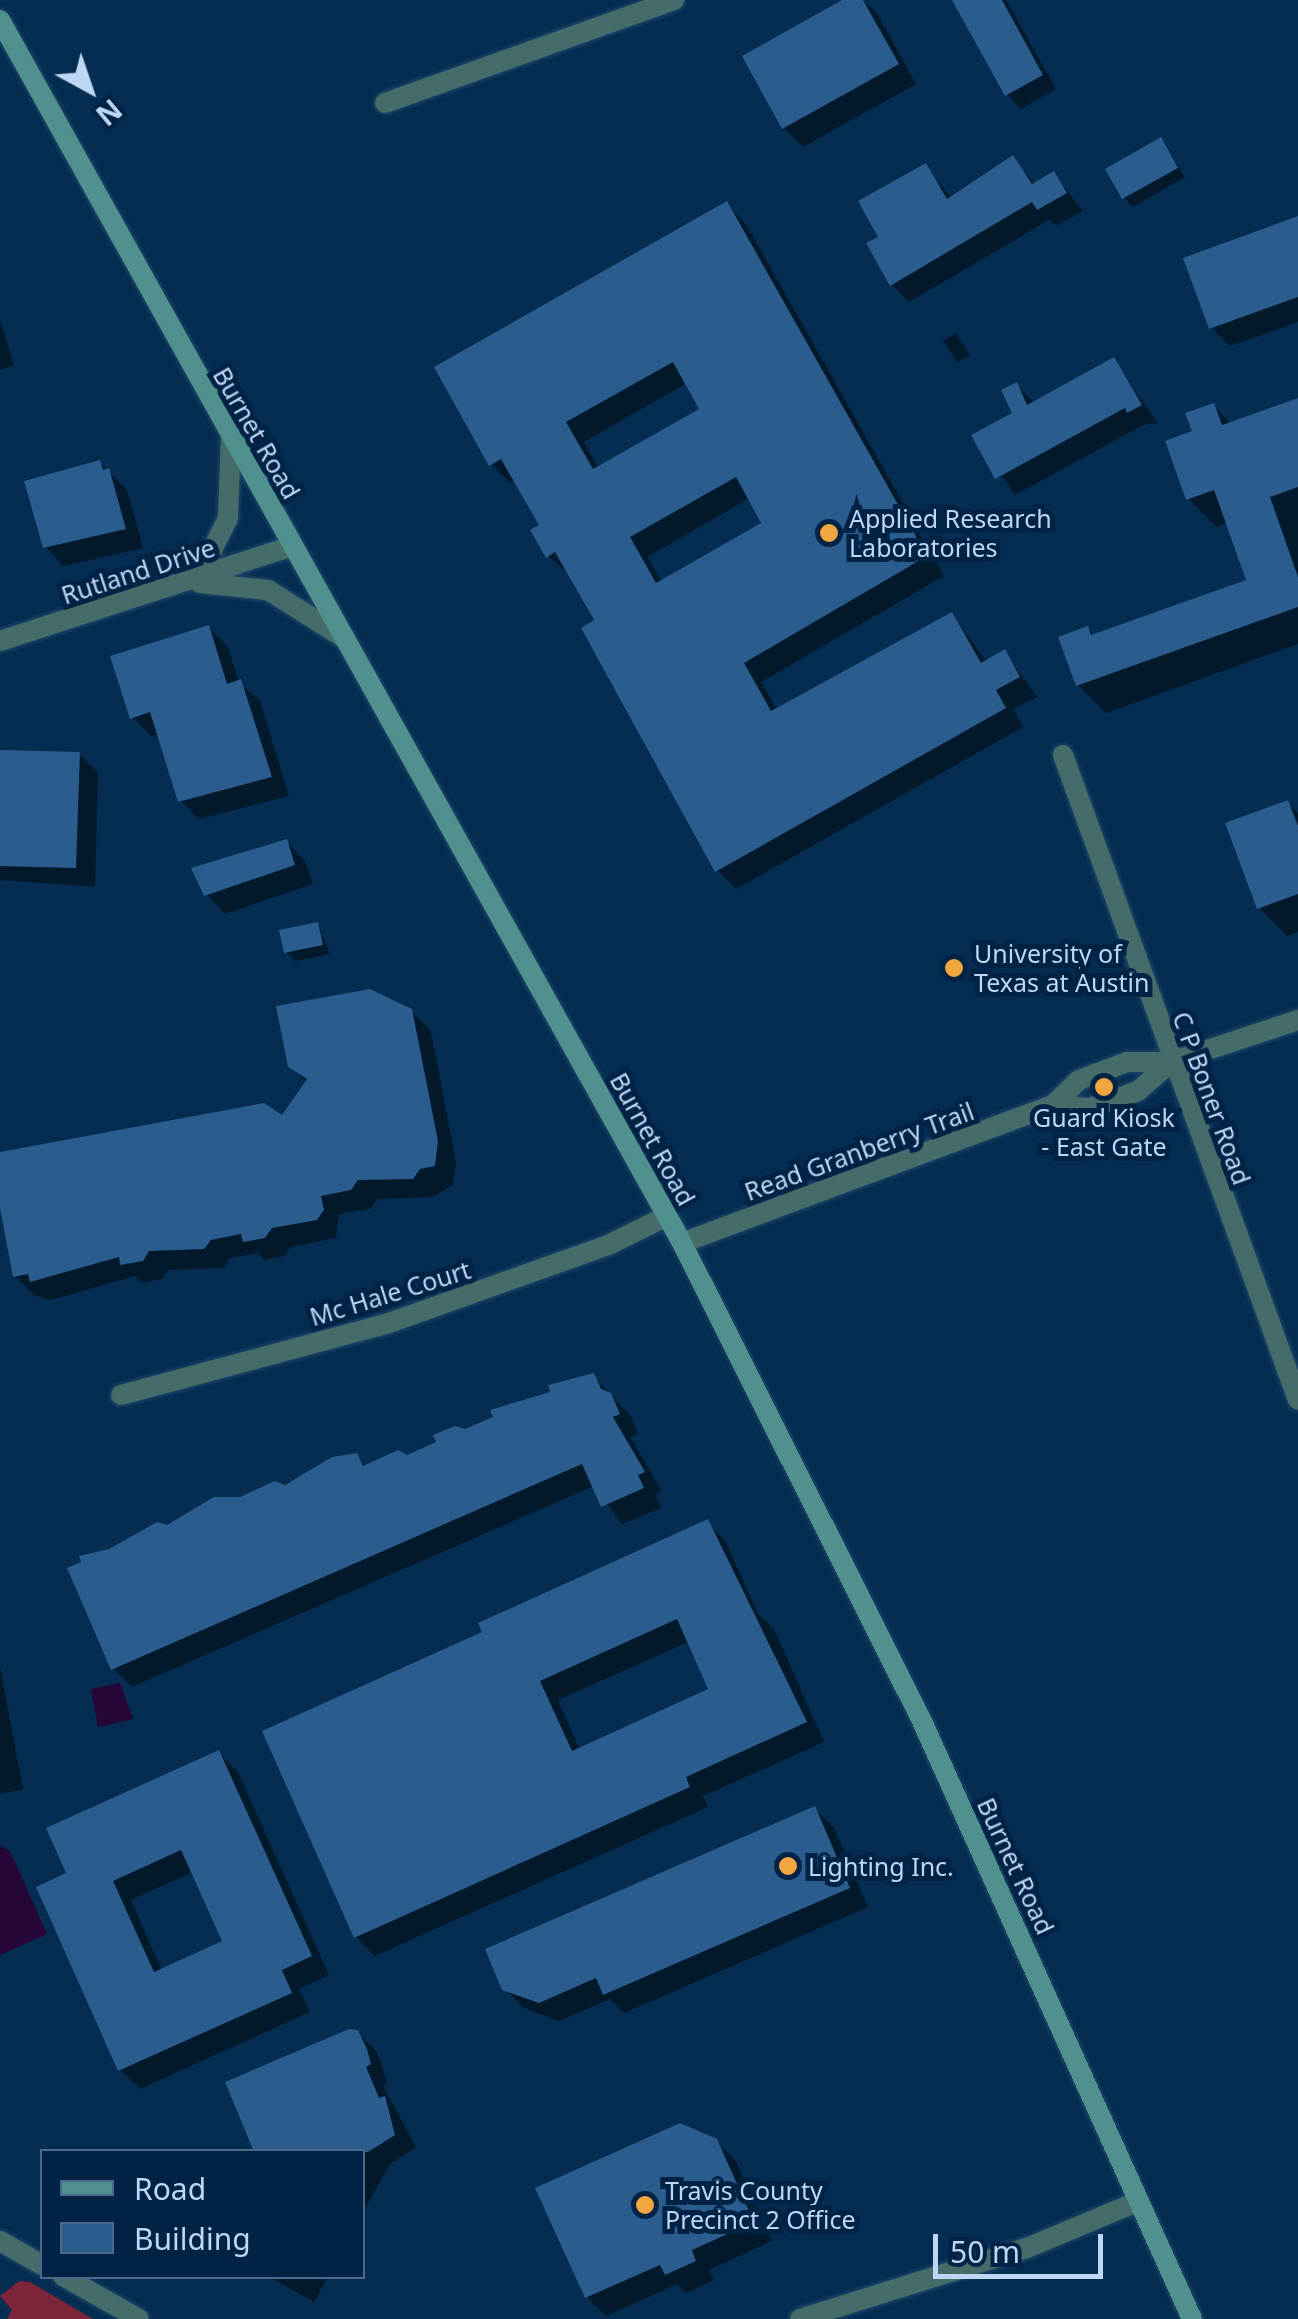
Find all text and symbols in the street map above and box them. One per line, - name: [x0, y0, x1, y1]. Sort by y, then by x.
- north arrow: [40, 40, 140, 140]
- text: N: [88, 91, 130, 135]
- street label: Burnet Road: [207, 362, 307, 504]
- place label: Applied Research Laboratories: [849, 504, 1052, 563]
- marker: Applied Research Laboratories: [818, 522, 840, 544]
- street label: Rutland Drive: [57, 532, 219, 610]
- place label: University of Texas at Austin: [974, 939, 1149, 998]
- marker: University of Texas at Austin: [943, 957, 965, 979]
- street label: C P Boner Road: [1167, 1007, 1257, 1189]
- street label: Burnet Road: [604, 1067, 702, 1211]
- marker: Guard Kiosk - East Gate: [1093, 1076, 1115, 1098]
- street label: Read Granberry Trail: [740, 1096, 978, 1206]
- place label: Guard Kiosk - East Gate: [1033, 1103, 1175, 1162]
- street label: Mc Hale Court: [306, 1254, 474, 1332]
- street label: Burnet Road: [971, 1793, 1061, 1939]
- place label: Lighting Inc.: [808, 1851, 954, 1881]
- marker: Lighting Inc.: [777, 1855, 799, 1877]
- legend: [40, 2149, 365, 2279]
- text: Road: [134, 2168, 206, 2209]
- place label: Travis County Precinct 2 Office: [665, 2176, 856, 2235]
- marker: Travis County Precinct 2 Office: [634, 2194, 656, 2216]
- scale bar: [938, 2214, 1108, 2276]
- text: Building: [134, 2218, 251, 2259]
- text: 50 m: [950, 2231, 1020, 2272]

